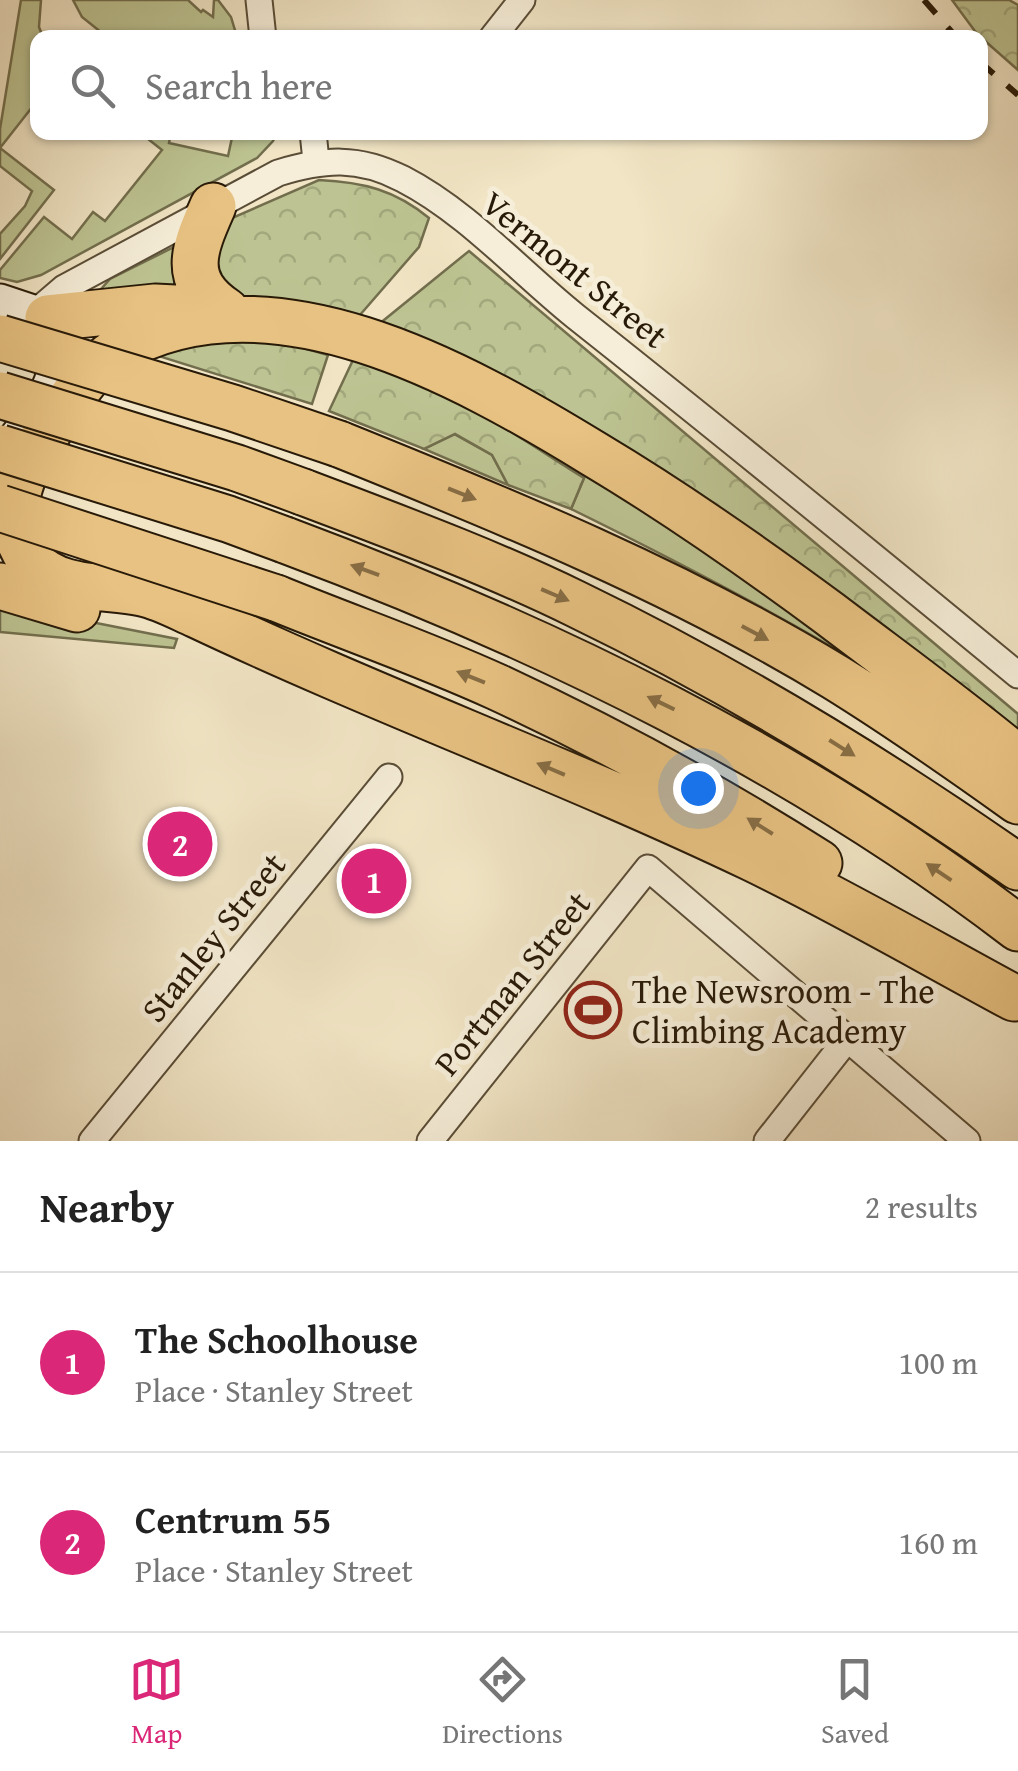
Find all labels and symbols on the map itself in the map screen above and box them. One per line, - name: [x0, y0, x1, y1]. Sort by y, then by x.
- street label: Vermont Street: [471, 178, 679, 360]
- one-way arrow: [447, 486, 477, 502]
- one-way arrow: [349, 562, 379, 577]
- one-way arrow: [541, 587, 570, 603]
- one-way arrow: [741, 624, 770, 641]
- one-way arrow: [456, 668, 486, 684]
- one-way arrow: [646, 695, 675, 712]
- one-way arrow: [828, 739, 856, 756]
- one-way arrow: [536, 761, 566, 777]
- your location: [673, 763, 724, 814]
- pin: 2: [148, 806, 212, 882]
- one-way arrow: [746, 817, 774, 835]
- street label: Stanley Street: [128, 841, 298, 1033]
- pin: 1: [342, 844, 406, 918]
- one-way arrow: [925, 863, 952, 881]
- street label: Portman Street: [422, 880, 602, 1086]
- place label: The Newsroom - The Climbing Academy: [632, 965, 935, 1056]
- sports icon: The Newsroom - The Climbing Academy: [563, 980, 623, 1040]

